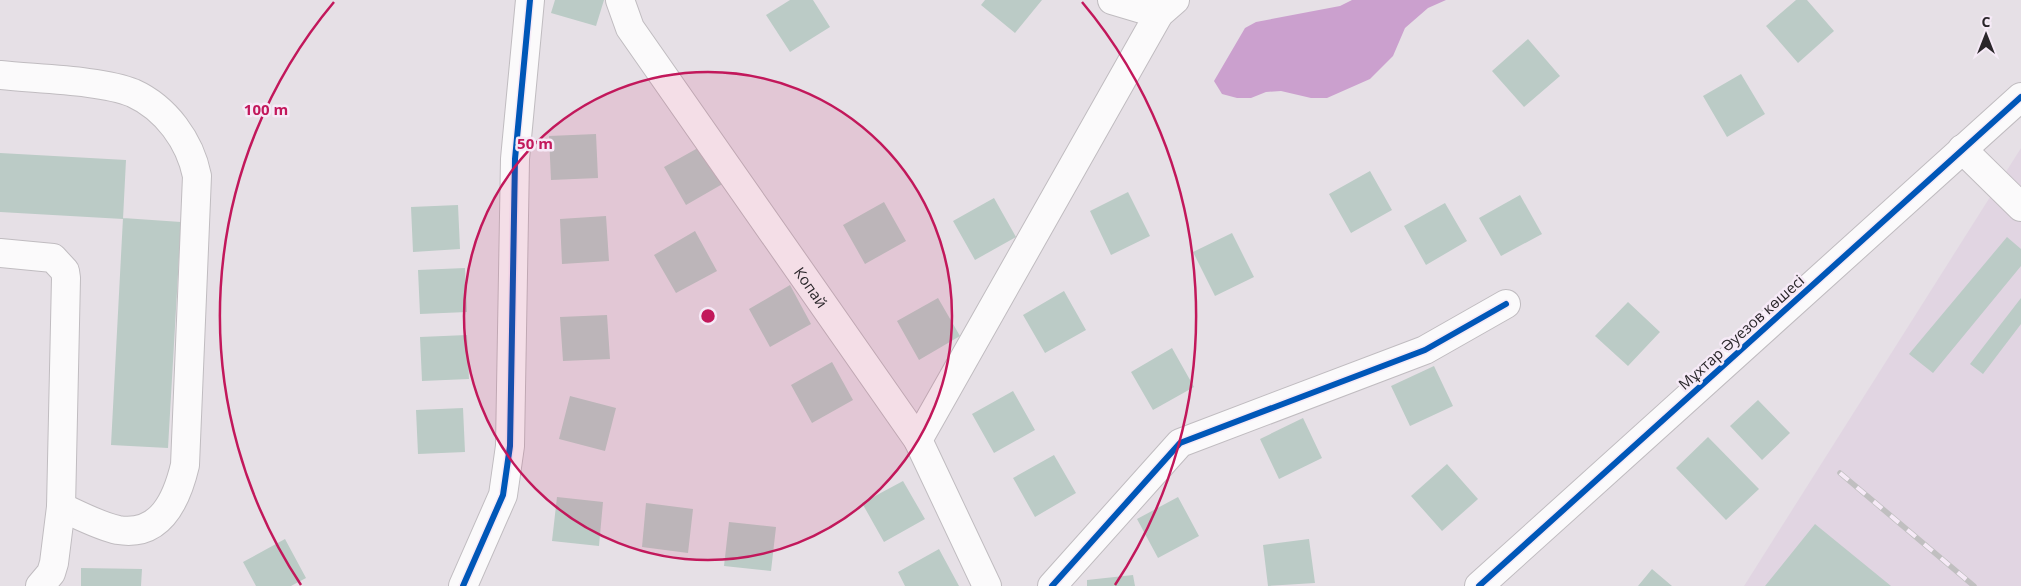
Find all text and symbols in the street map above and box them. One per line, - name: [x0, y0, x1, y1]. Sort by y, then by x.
- north arrow: [1961, 10, 2011, 60]
- text: С: [1982, 12, 1991, 31]
- text: 100 m: [244, 99, 288, 119]
- text: 50 m: [517, 133, 553, 153]
- street label: Копай: [790, 263, 832, 312]
- street label: Мұхтар Әуезов көшесі: [1674, 270, 1808, 394]
- centre of rings: [699, 307, 717, 325]

